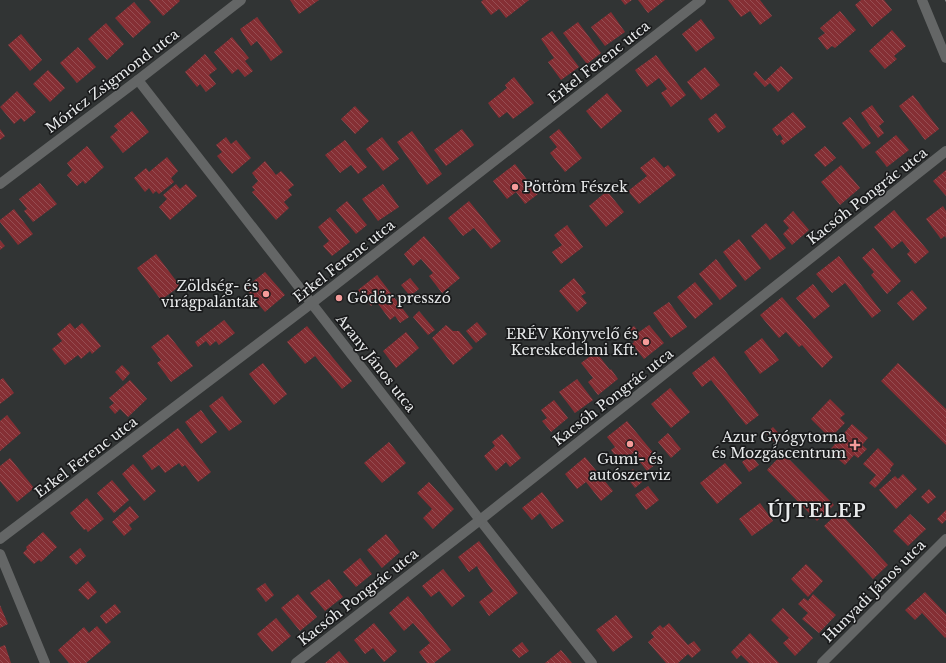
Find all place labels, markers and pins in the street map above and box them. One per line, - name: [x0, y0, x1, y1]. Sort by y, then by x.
- place label: Pöttöm Fészek: [523, 178, 628, 196]
- marker: Pöttöm Fészek: [510, 182, 520, 192]
- place label: Zöldség- és virágpalánták: [161, 277, 258, 311]
- marker: Zöldség- és virágpalánták: [261, 289, 271, 299]
- place label: Gödör presszó: [347, 289, 451, 307]
- marker: Gödör presszó: [334, 293, 344, 303]
- place label: ERÉV Könyvelő és Kereskedelmi Kft.: [506, 325, 638, 359]
- marker: ERÉV Könyvelő és Kereskedelmi Kft.: [641, 337, 651, 347]
- place label: Azur Gyógytorna és Mozgáscentrum: [712, 428, 846, 462]
- marker: Gumi- és autószerviz: [625, 439, 635, 449]
- marker: Azur Gyógytorna és Mozgáscentrum: [849, 439, 861, 451]
- place label: Gumi- és autószerviz: [589, 450, 671, 484]

